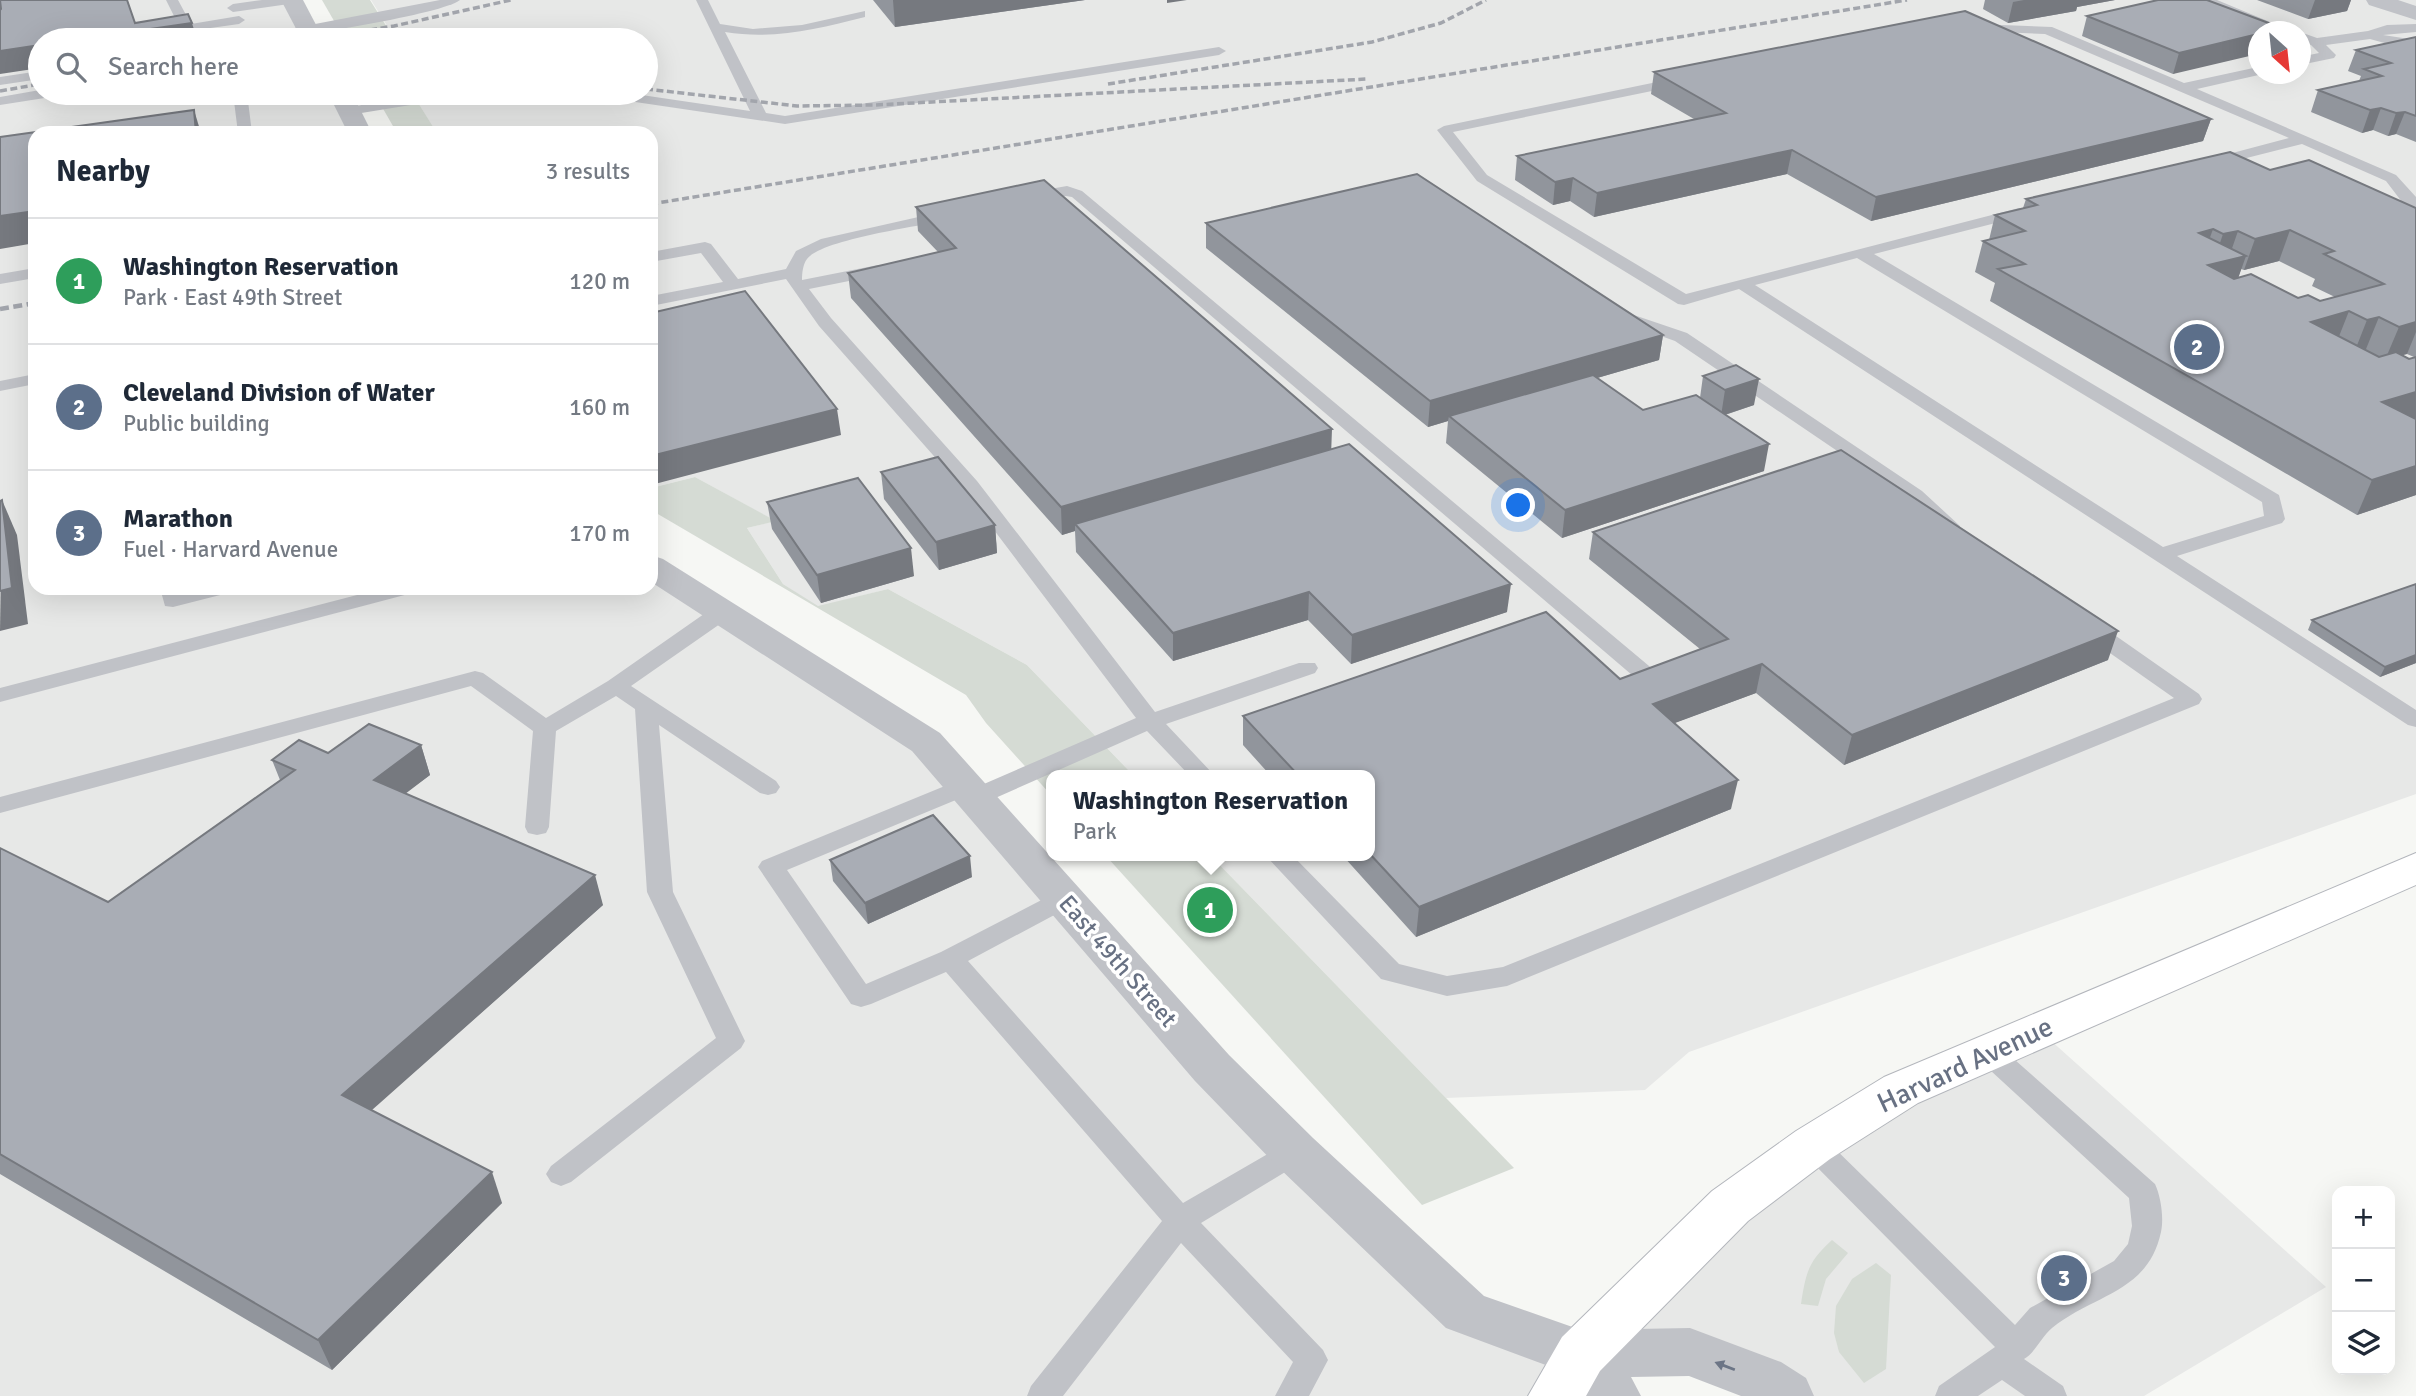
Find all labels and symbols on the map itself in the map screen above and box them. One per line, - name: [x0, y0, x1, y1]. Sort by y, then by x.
- north arrow: [2248, 21, 2311, 84]
- pin: 2: [2174, 321, 2220, 373]
- your location: [1501, 488, 1535, 522]
- pin: 1: [1187, 884, 1233, 936]
- street label: East 49th Street: [1053, 889, 1183, 1033]
- street label: Harvard Avenue: [1872, 1010, 2058, 1120]
- pin: 3: [2041, 1252, 2087, 1304]
- one-way arrow: [1715, 1360, 1736, 1371]

